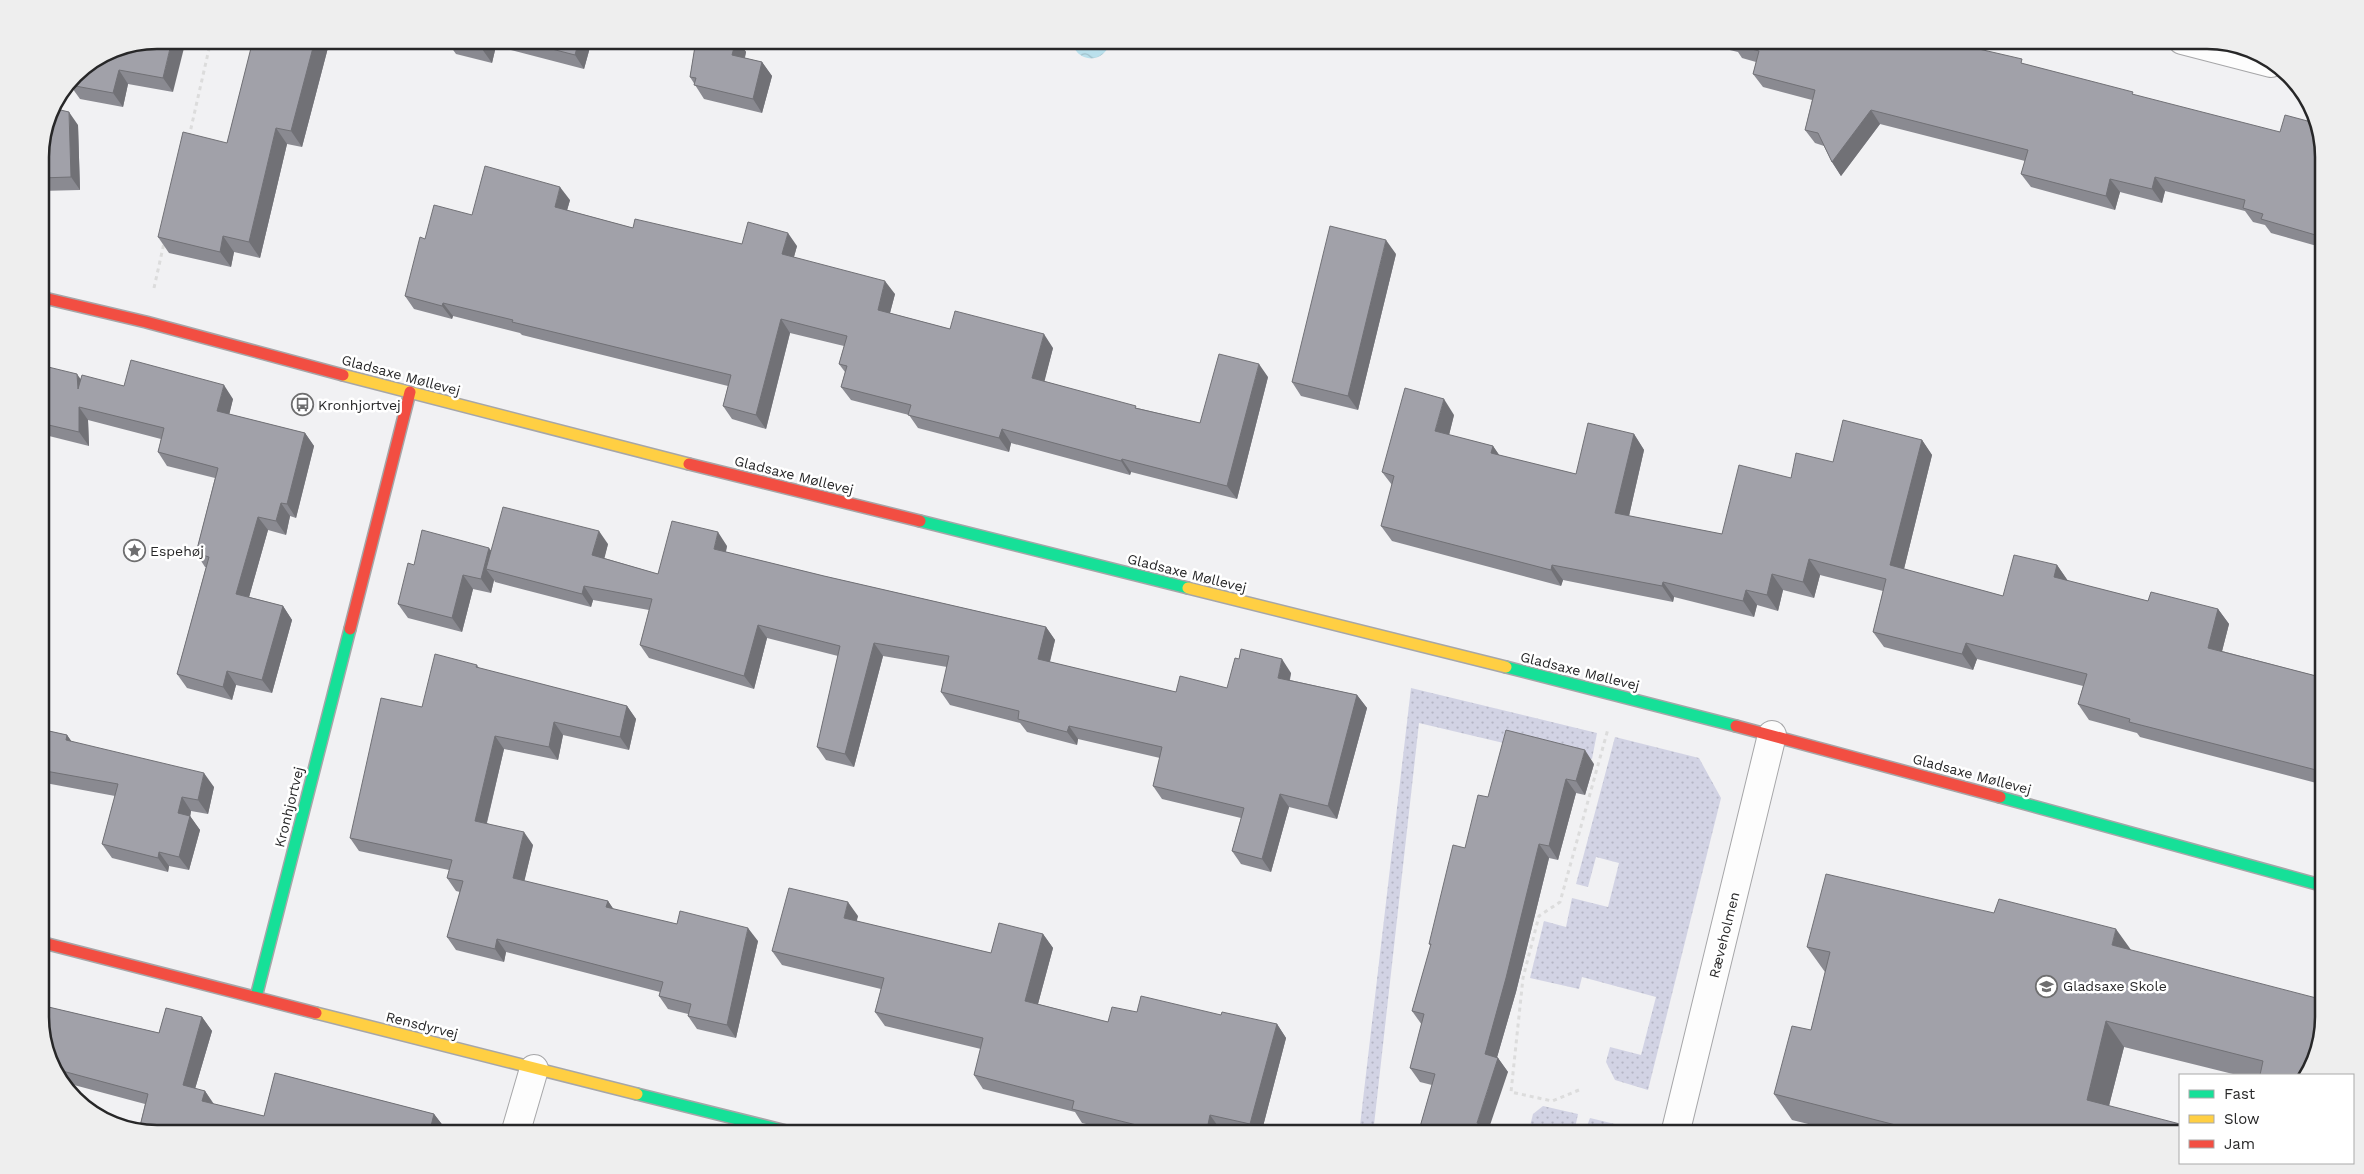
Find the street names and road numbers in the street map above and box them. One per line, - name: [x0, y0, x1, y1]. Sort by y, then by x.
- street label: Gladsaxe Møllevej: [340, 351, 462, 399]
- street label: Gladsaxe Møllevej: [733, 452, 855, 498]
- street label: Gladsaxe Møllevej: [1126, 550, 1248, 596]
- street label: Gladsaxe Møllevej: [1519, 648, 1641, 694]
- street label: Gladsaxe Møllevej: [1911, 750, 2033, 798]
- street label: Kronhjortvej: [271, 765, 307, 849]
- street label: Ræveholmen: [1706, 890, 1742, 980]
- street label: Rensdyrvej: [384, 1008, 460, 1042]

